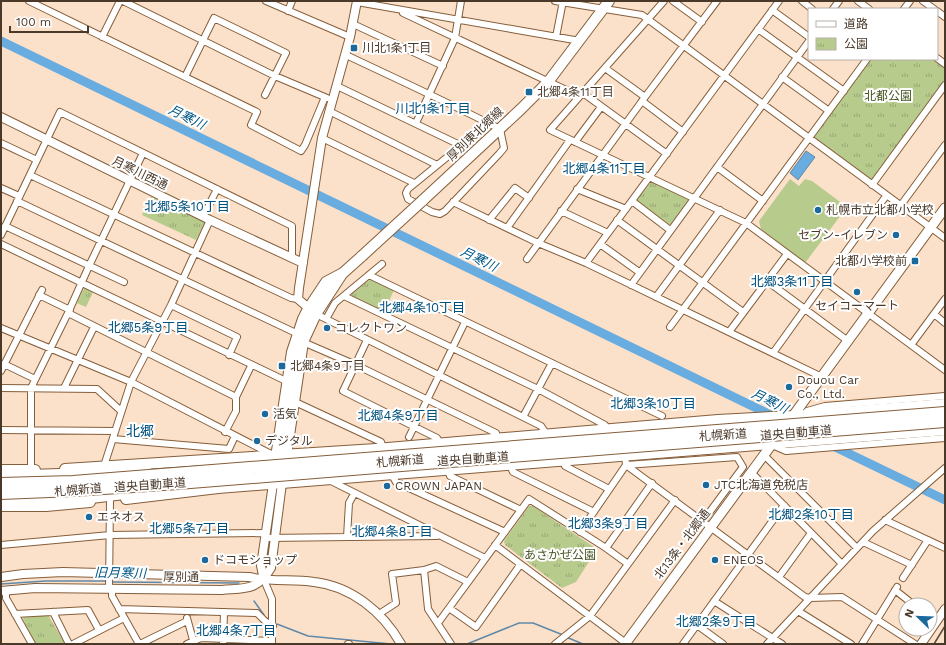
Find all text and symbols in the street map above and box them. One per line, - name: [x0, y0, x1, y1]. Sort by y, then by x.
- scale bar: [10, 8, 88, 34]
- legend: [808, 8, 938, 60]
- text: 100 m: [16, 15, 51, 29]
- text: 道路: [844, 17, 868, 31]
- text: 公園: [844, 37, 868, 51]
- place label: 川北1条1丁目: [362, 41, 431, 55]
- marker: 川北1条1丁目: [349, 43, 359, 53]
- place label: 北郷4条11丁目: [537, 85, 614, 99]
- marker: 北郷4条11丁目: [524, 87, 534, 97]
- park label: 北都公園: [864, 89, 912, 103]
- district label: 川北1条1丁目: [395, 101, 471, 116]
- water label: 月寒川: [166, 102, 210, 133]
- street label: 厚別東北郷線: [444, 104, 506, 164]
- street label: 月寒川西通: [110, 154, 170, 192]
- district label: 北郷4条11丁目: [562, 161, 646, 176]
- district label: 北郷5条10丁目: [144, 199, 230, 214]
- place label: 札幌市立北都小学校: [826, 203, 934, 217]
- marker: 札幌市立北都小学校: [813, 205, 823, 215]
- place label: セブン-イレブン: [798, 228, 888, 242]
- marker: セブン-イレブン: [891, 230, 901, 240]
- water label: 月寒川: [458, 244, 502, 275]
- place label: 北都小学校前: [835, 254, 907, 268]
- marker: 北都小学校前: [910, 256, 920, 266]
- district label: 北郷3条11丁目: [751, 274, 833, 289]
- marker: セイコーマート: [852, 287, 862, 297]
- place label: セイコーマート: [815, 299, 899, 313]
- district label: 北郷4条10丁目: [379, 300, 465, 315]
- district label: 北郷5条9丁目: [108, 320, 188, 335]
- place label: コレクトワン: [335, 321, 407, 335]
- marker: コレクトワン: [322, 323, 332, 333]
- place label: 北郷4条9丁目: [290, 359, 365, 373]
- marker: 北郷4条9丁目: [277, 361, 287, 371]
- place label: Douou Car Co., Ltd.: [797, 373, 859, 401]
- marker: Douou Car Co., Ltd.: [784, 382, 794, 392]
- water label: 月寒川: [749, 386, 793, 417]
- district label: 北郷3条10丁目: [610, 396, 696, 411]
- place label: 活気: [273, 407, 297, 421]
- district label: 北郷4条9丁目: [358, 408, 438, 423]
- marker: 活気: [260, 409, 270, 419]
- district label: 北郷: [126, 423, 154, 439]
- street label: 道央自動車道: [760, 423, 832, 443]
- street label: 札幌新道: [699, 426, 747, 444]
- place label: デジタル: [265, 434, 313, 448]
- marker: デジタル: [252, 436, 262, 446]
- street label: 道央自動車道: [437, 450, 509, 468]
- street label: 札幌新道: [375, 452, 425, 470]
- street label: 道央自動車道: [114, 476, 186, 494]
- place label: JTC北海道免税店: [714, 478, 808, 492]
- place label: CROWN JAPAN: [395, 479, 482, 493]
- marker: JTC北海道免税店: [701, 480, 711, 490]
- street label: 札幌新道: [53, 481, 103, 499]
- marker: CROWN JAPAN: [382, 481, 392, 491]
- street label: 北13条・北郷通: [651, 506, 713, 582]
- district label: 北郷2条10丁目: [768, 507, 854, 522]
- place label: エネオス: [97, 510, 145, 524]
- marker: エネオス: [84, 512, 94, 522]
- district label: 北郷3条9丁目: [568, 516, 648, 531]
- district label: 北郷5条7丁目: [149, 521, 229, 536]
- district label: 北郷4条8丁目: [352, 524, 432, 539]
- park label: あさかぜ公園: [524, 548, 596, 562]
- place label: ドコモショップ: [213, 553, 297, 567]
- place label: ENEOS: [723, 553, 764, 567]
- marker: ドコモショップ: [200, 555, 210, 565]
- marker: ENEOS: [710, 555, 720, 565]
- water label: 旧月寒川: [94, 565, 148, 581]
- street label: 厚別通: [163, 570, 199, 584]
- north arrow: [898, 597, 938, 637]
- text: N: [902, 607, 917, 620]
- district label: 北郷2条9丁目: [676, 614, 756, 629]
- district label: 北郷4条7丁目: [196, 623, 276, 638]

